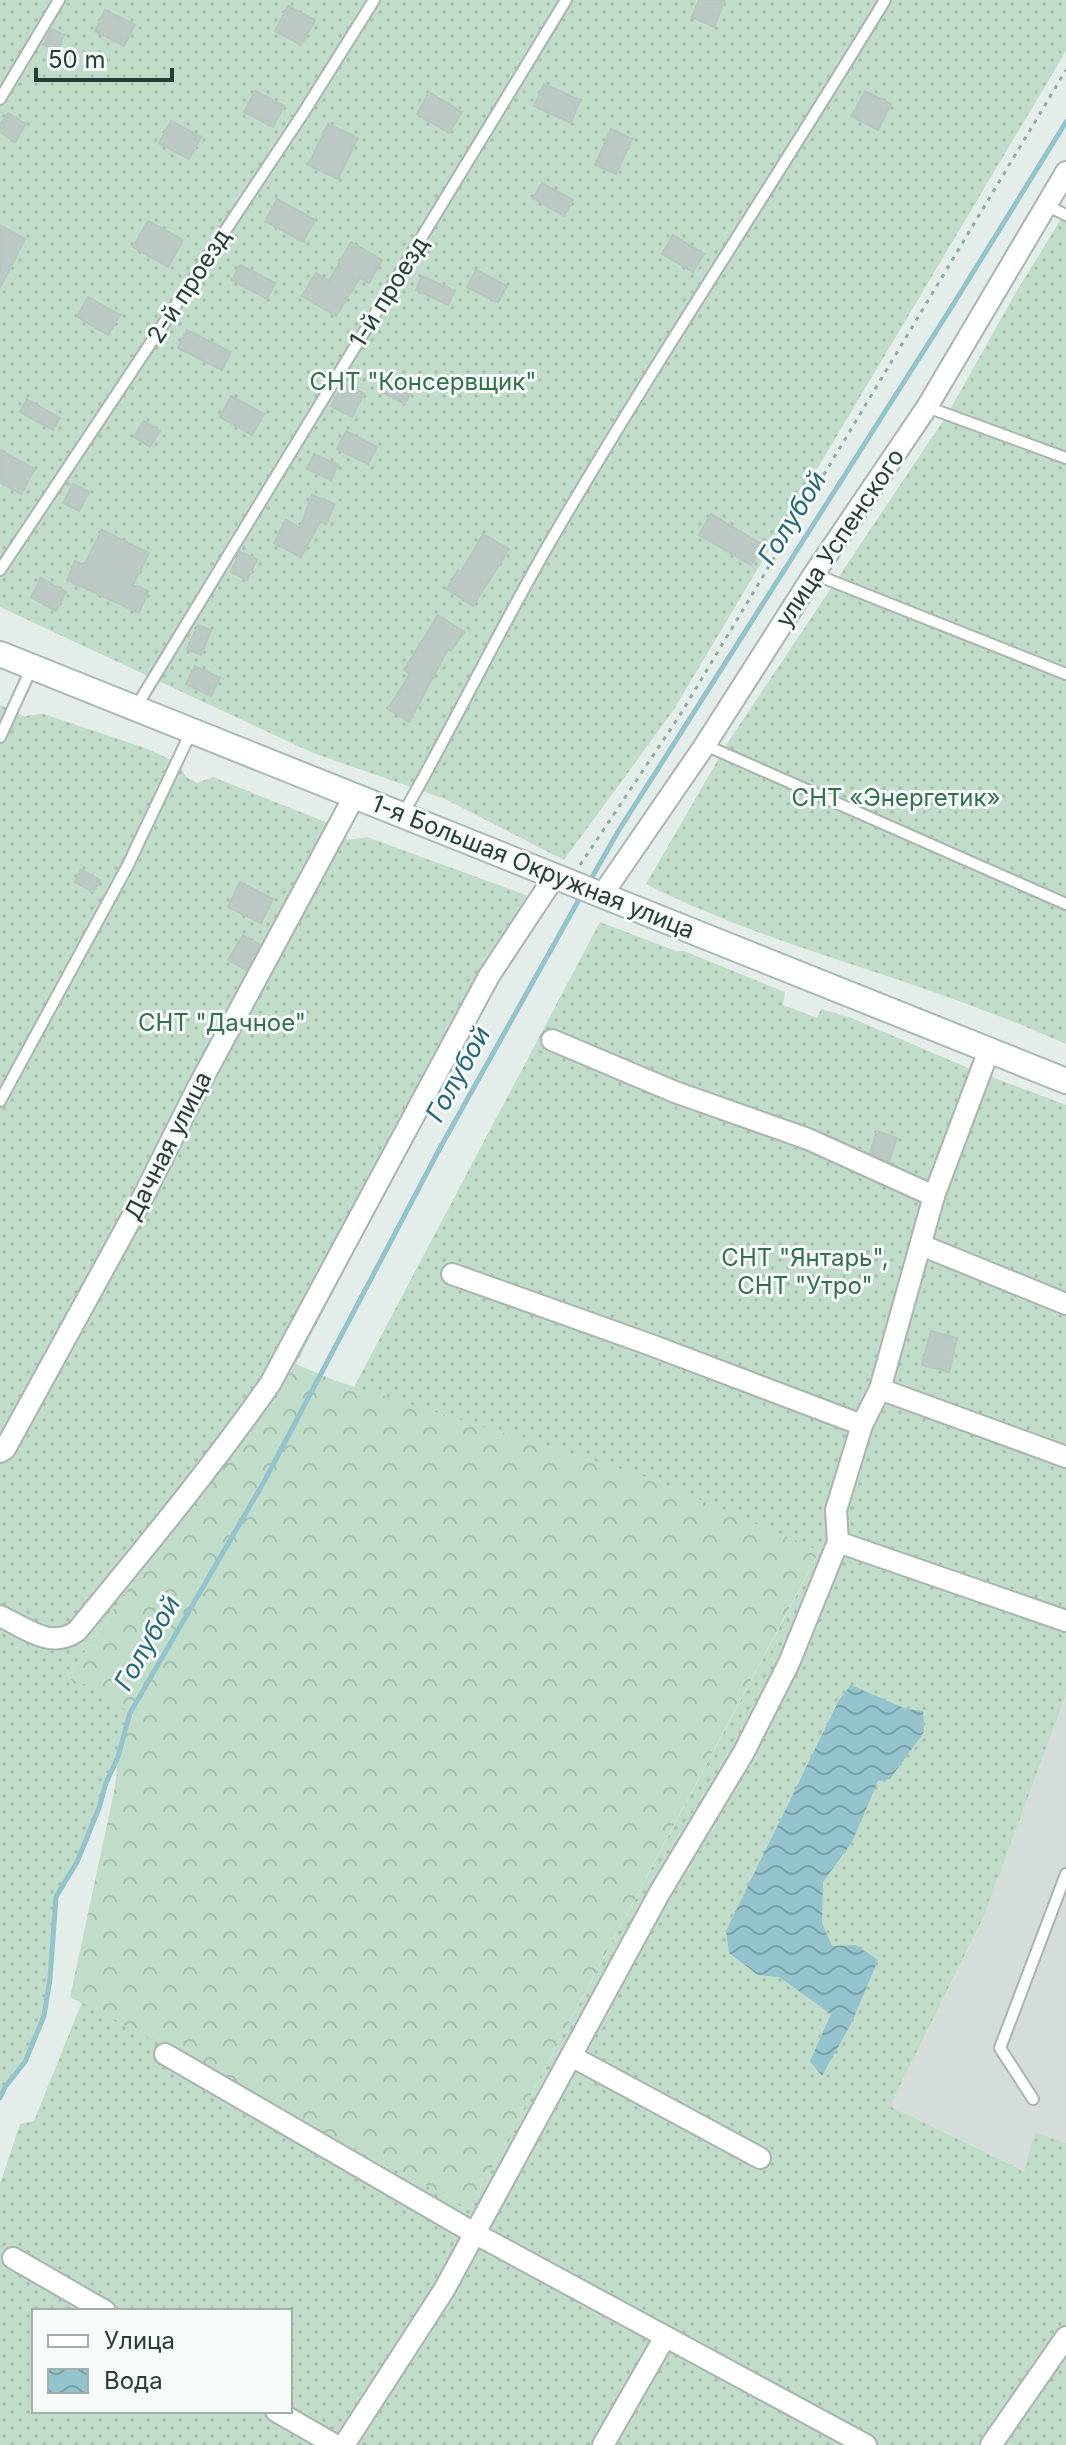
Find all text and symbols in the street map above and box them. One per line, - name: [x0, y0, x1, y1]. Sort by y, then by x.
- scale bar: [36, 32, 172, 82]
- text: 50 m: [48, 45, 106, 74]
- street label: 2-й проезд: [141, 223, 236, 348]
- street label: 1-й проезд: [343, 231, 434, 353]
- park label: СНТ "Консервщик": [310, 367, 536, 396]
- street label: улица Успенского: [769, 443, 910, 633]
- water label: Голубой: [751, 465, 832, 570]
- park label: СНТ «Энергетик»: [792, 783, 1000, 812]
- street label: 1-я Большая Окружная улица: [368, 788, 699, 945]
- park label: СНТ "Дачное": [138, 1008, 306, 1037]
- water label: Голубой: [419, 1021, 496, 1127]
- street label: Дачная улица: [118, 1067, 217, 1225]
- park label: СНТ "Янтарь", СНТ "Утро": [721, 1243, 889, 1300]
- water label: Голубой: [107, 1590, 186, 1696]
- legend: [32, 2309, 292, 2413]
- text: Улица: [104, 2326, 175, 2355]
- text: Вода: [104, 2366, 163, 2395]

